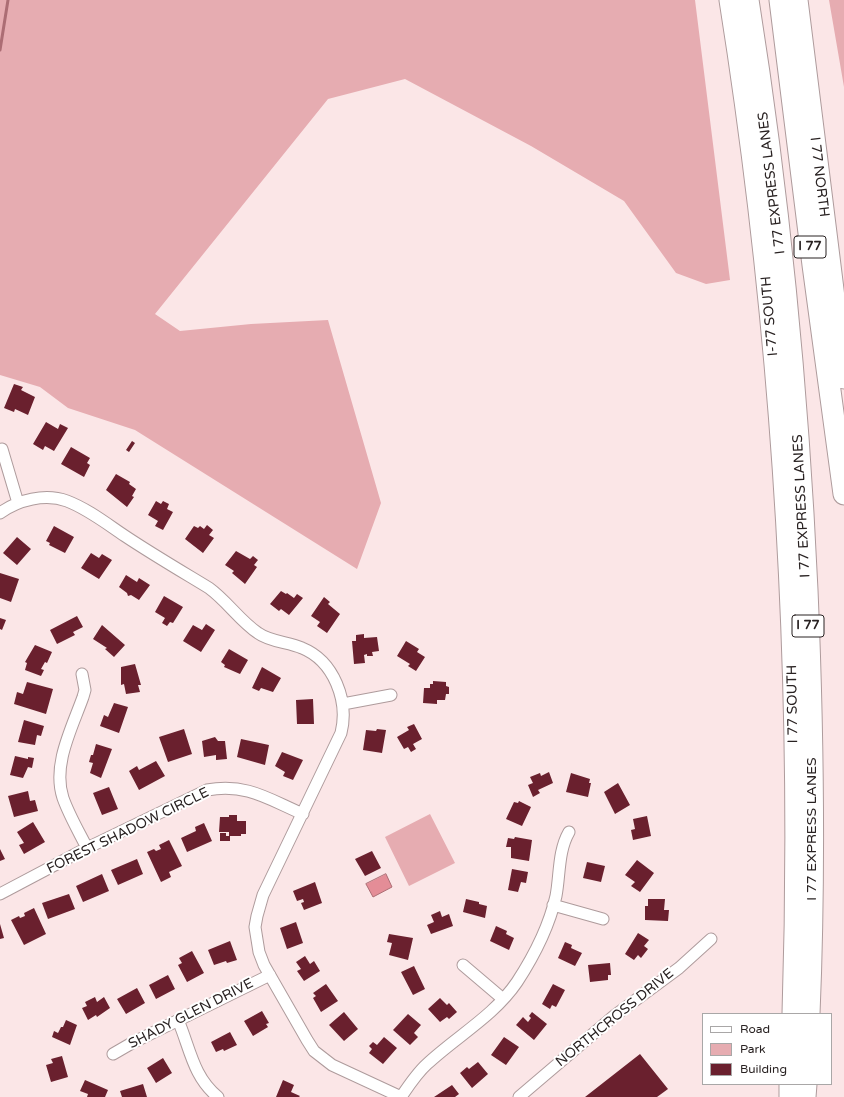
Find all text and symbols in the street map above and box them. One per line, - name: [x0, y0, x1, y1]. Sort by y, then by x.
- street label: I 77 EXPRESS LANES: [755, 111, 789, 255]
- street label: I 77 NORTH: [806, 136, 832, 218]
- road number: I 77: [794, 236, 826, 258]
- street label: I-77 SOUTH: [758, 275, 782, 357]
- street label: I 77 EXPRESS LANES: [790, 434, 814, 578]
- road number: I 77: [792, 615, 824, 637]
- street label: I 77 SOUTH: [784, 665, 802, 743]
- street label: I 77 EXPRESS LANES: [804, 757, 820, 901]
- street label: FOREST SHADOW CIRCLE: [44, 784, 212, 878]
- street label: NORTHCROSS DRIVE: [553, 965, 677, 1071]
- street label: SHADY GLEN DRIVE: [126, 975, 256, 1053]
- legend: [702, 1013, 832, 1085]
- text: Road: [740, 1022, 770, 1036]
- text: Park: [740, 1042, 766, 1056]
- text: Building: [740, 1062, 787, 1076]

